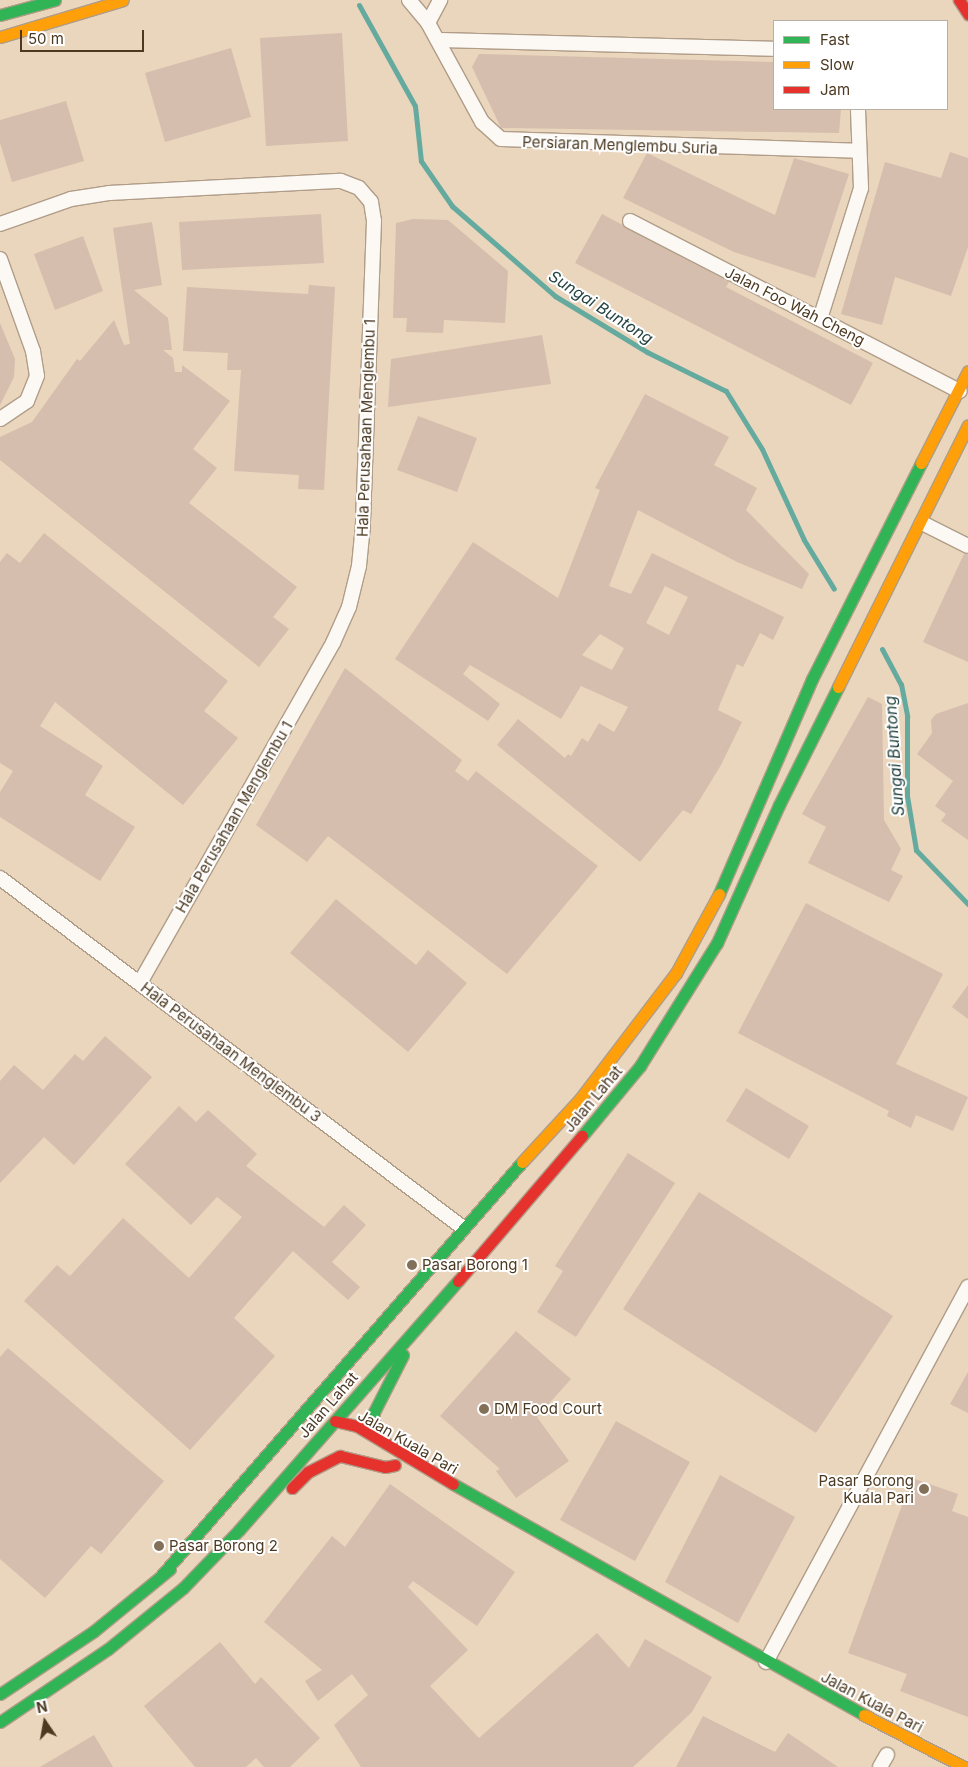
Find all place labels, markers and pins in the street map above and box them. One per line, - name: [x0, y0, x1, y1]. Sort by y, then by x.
- place label: Pasar Borong 1: [422, 1256, 528, 1274]
- marker: Pasar Borong 1: [406, 1259, 418, 1271]
- place label: DM Food Court: [494, 1400, 602, 1418]
- marker: DM Food Court: [478, 1403, 490, 1415]
- place label: Pasar Borong Kuala Pari: [819, 1471, 914, 1506]
- marker: Pasar Borong Kuala Pari: [918, 1483, 930, 1495]
- place label: Pasar Borong 2: [169, 1537, 278, 1555]
- marker: Pasar Borong 2: [153, 1540, 165, 1552]

